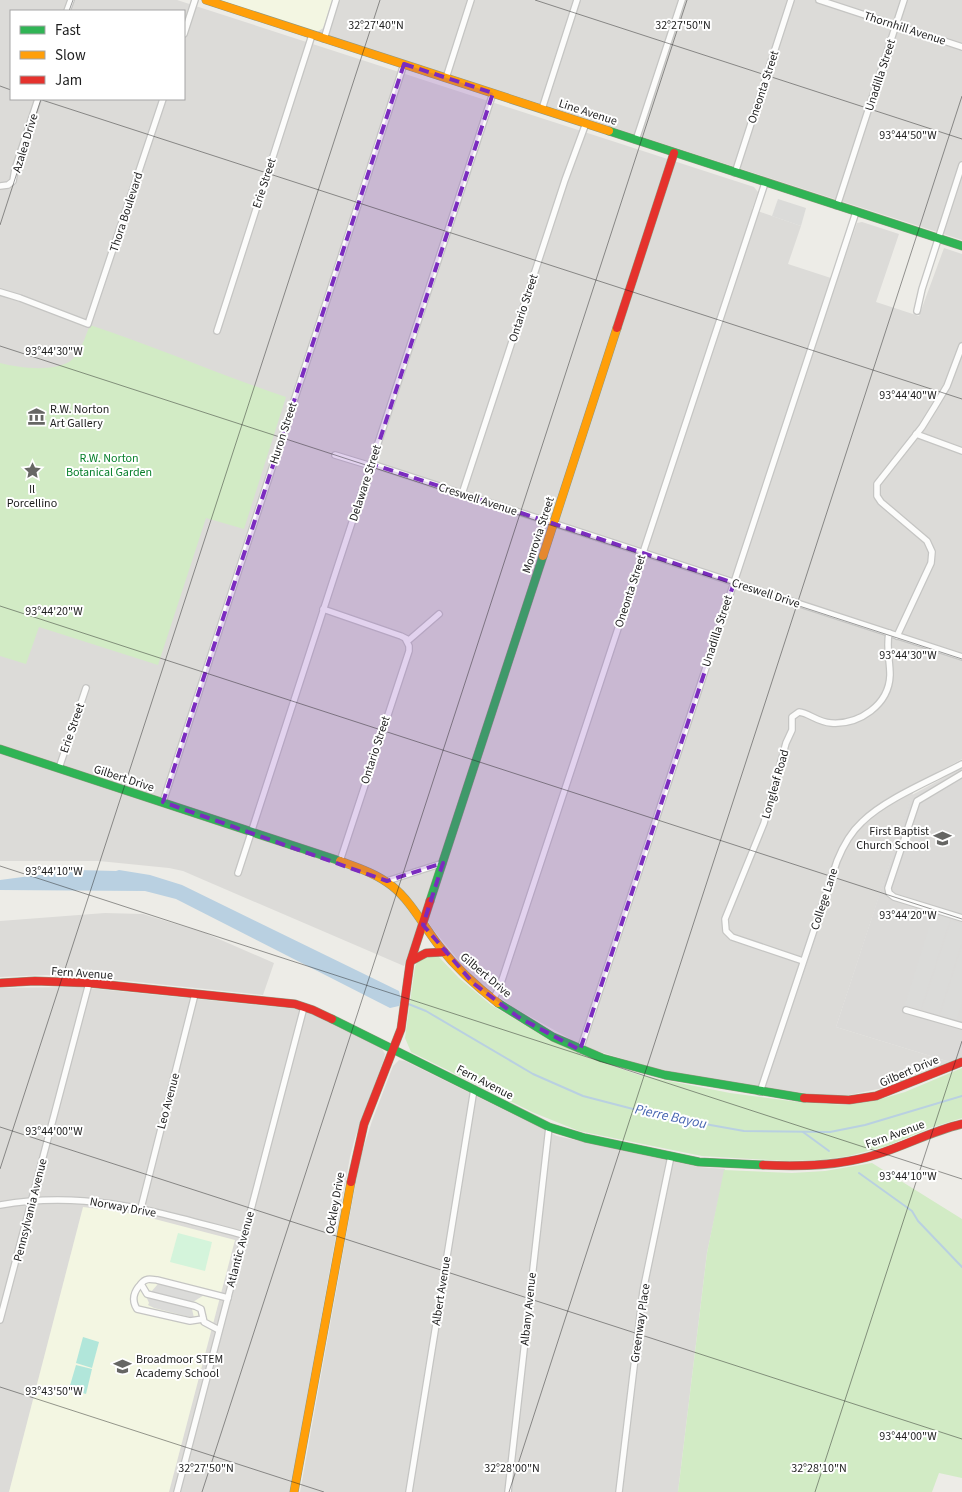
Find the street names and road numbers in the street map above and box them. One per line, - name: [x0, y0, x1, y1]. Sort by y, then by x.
- street label: Thornhill Avenue: [862, 7, 948, 50]
- street label: Unadilla Street: [861, 37, 900, 113]
- street label: Oneonta Street: [744, 48, 783, 126]
- street label: Line Avenue: [556, 95, 619, 130]
- street label: Azalea Drive: [8, 112, 42, 175]
- street label: Erie Street: [248, 156, 281, 210]
- street label: Thora Boulevard: [106, 170, 147, 254]
- street label: Ontario Street: [505, 272, 542, 344]
- street label: Huron Street: [266, 400, 301, 466]
- street label: Delaware Street: [345, 443, 386, 524]
- street label: Creswell Avenue: [436, 479, 519, 520]
- street label: Monrovia Street: [518, 495, 559, 576]
- street label: Oneonta Street: [611, 552, 650, 630]
- street label: Creswell Drive: [729, 574, 802, 613]
- street label: Unadilla Street: [698, 593, 737, 669]
- street label: Erie Street: [56, 701, 89, 755]
- street label: Ontario Street: [357, 714, 394, 786]
- street label: Longleaf Road: [757, 747, 793, 821]
- street label: Gilbert Drive: [91, 761, 156, 796]
- street label: College Lane: [807, 866, 842, 932]
- street label: Gilbert Drive: [456, 949, 515, 1002]
- street label: Fern Avenue: [51, 963, 113, 984]
- street label: Gilbert Drive: [877, 1051, 941, 1092]
- street label: Fern Avenue: [453, 1061, 516, 1104]
- street label: Leo Avenue: [153, 1071, 184, 1131]
- street label: Fern Avenue: [863, 1116, 927, 1153]
- street label: Pennsylvania Avenue: [9, 1157, 52, 1263]
- street label: Ockley Drive: [322, 1171, 349, 1235]
- street label: Norway Drive: [88, 1193, 158, 1222]
- street label: Atlantic Avenue: [222, 1209, 259, 1289]
- street label: Albert Avenue: [428, 1255, 455, 1327]
- street label: Albany Avenue: [516, 1271, 541, 1347]
- street label: Greenway Place: [627, 1282, 654, 1364]

